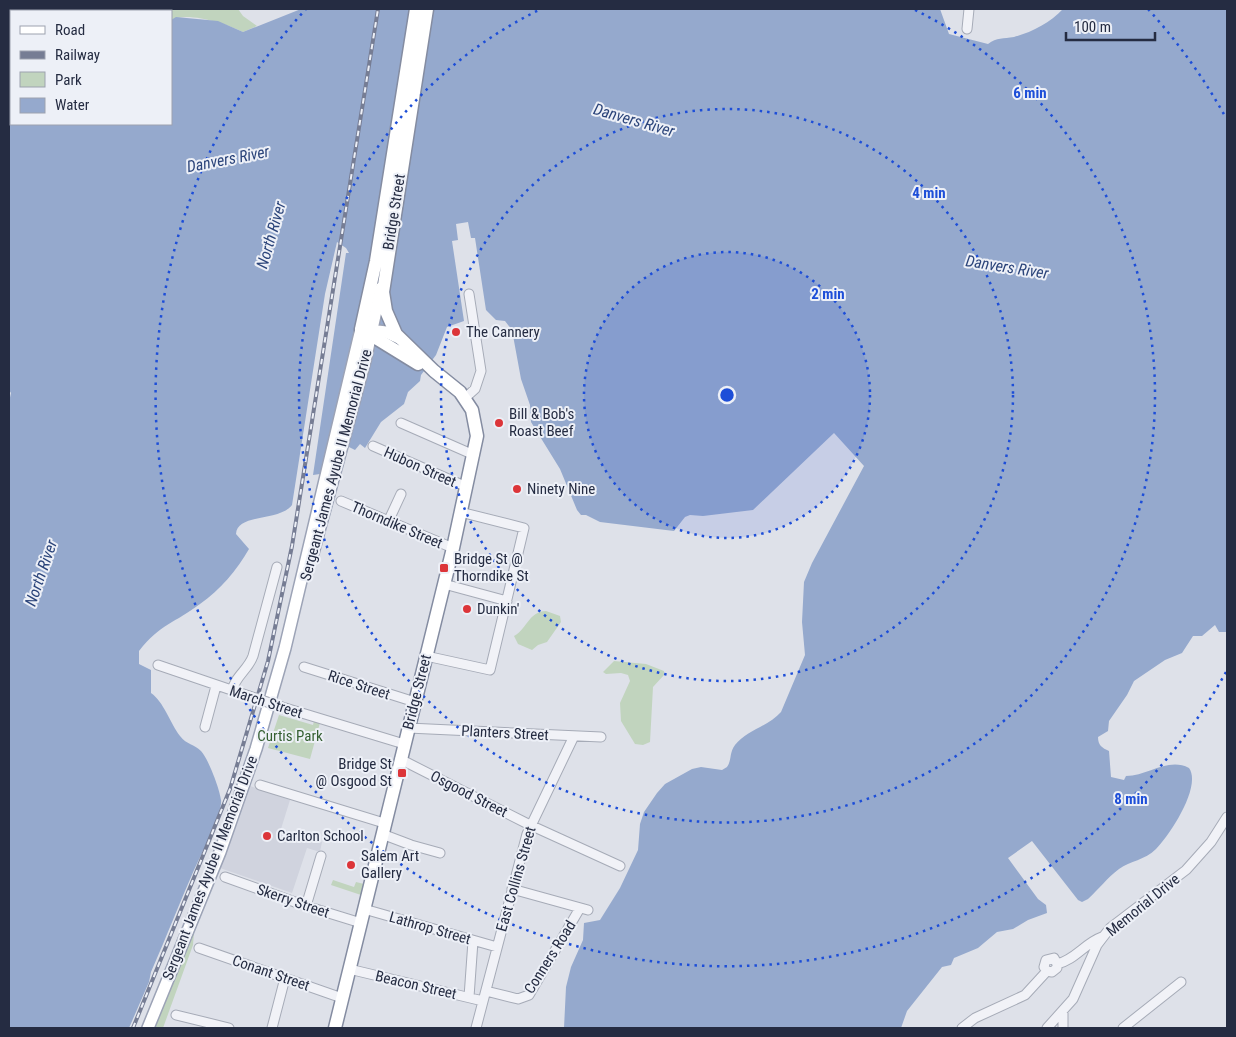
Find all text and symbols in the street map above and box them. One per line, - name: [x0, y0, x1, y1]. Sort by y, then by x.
- legend: [10, 10, 172, 125]
- scale bar: [1066, 10, 1155, 42]
- text: 100 m: [1074, 18, 1111, 36]
- text: Road: [55, 21, 85, 39]
- text: Railway: [55, 46, 100, 64]
- text: Park: [55, 71, 82, 89]
- text: 6 min: [1013, 84, 1047, 102]
- text: Water: [55, 96, 90, 114]
- water label: Danvers River: [591, 99, 678, 141]
- water label: Danvers River: [185, 141, 272, 176]
- street label: Bridge Street: [379, 173, 409, 251]
- text: 4 min: [912, 184, 946, 202]
- water label: North River: [252, 198, 290, 271]
- water label: Danvers River: [964, 251, 1051, 283]
- text: 2 min: [811, 285, 845, 303]
- place label: The Cannery: [466, 323, 540, 341]
- marker: The Cannery: [450, 326, 462, 338]
- street label: Sergeant James Ayube II Memorial Drive: [296, 347, 376, 583]
- centre of rings: [718, 386, 736, 404]
- place label: Bill & Bob's Roast Beef: [509, 405, 574, 440]
- marker: Bill & Bob's Roast Beef: [493, 417, 505, 429]
- street label: Hubon Street: [381, 443, 459, 491]
- place label: Ninety Nine: [527, 480, 595, 498]
- marker: Ninety Nine: [511, 483, 523, 495]
- street label: Thorndike Street: [349, 498, 445, 552]
- water label: North River: [21, 536, 62, 609]
- place label: Bridge St @ Thorndike St: [454, 550, 529, 585]
- marker: Bridge St @ Thorndike St: [438, 562, 450, 574]
- place label: Dunkin': [477, 600, 519, 618]
- marker: Dunkin': [461, 603, 473, 615]
- street label: Bridge Street: [399, 653, 435, 731]
- street label: Rice Street: [326, 667, 392, 703]
- street label: March Street: [227, 682, 305, 722]
- street label: Planters Street: [461, 722, 549, 744]
- park label: Curtis Park: [257, 727, 323, 745]
- street label: Sergeant James Ayube II Memorial Drive: [159, 753, 261, 983]
- place label: Bridge St @ Osgood St: [316, 755, 392, 790]
- marker: Bridge St @ Osgood St: [396, 767, 408, 779]
- street label: Osgood Street: [427, 767, 511, 821]
- text: 8 min: [1114, 790, 1148, 808]
- street label: East Collins Street: [492, 824, 540, 934]
- place label: Carlton School: [277, 827, 364, 845]
- marker: Carlton School: [261, 830, 273, 842]
- place label: Salem Art Gallery: [361, 847, 419, 882]
- marker: Salem Art Gallery: [345, 859, 357, 871]
- street label: Memorial Drive: [1103, 870, 1183, 940]
- street label: Skerry Street: [254, 880, 332, 922]
- street label: Lathrop Street: [387, 908, 473, 948]
- street label: Conners Road: [520, 917, 580, 997]
- street label: Conant Street: [230, 951, 312, 995]
- street label: Beacon Street: [374, 967, 458, 1003]

